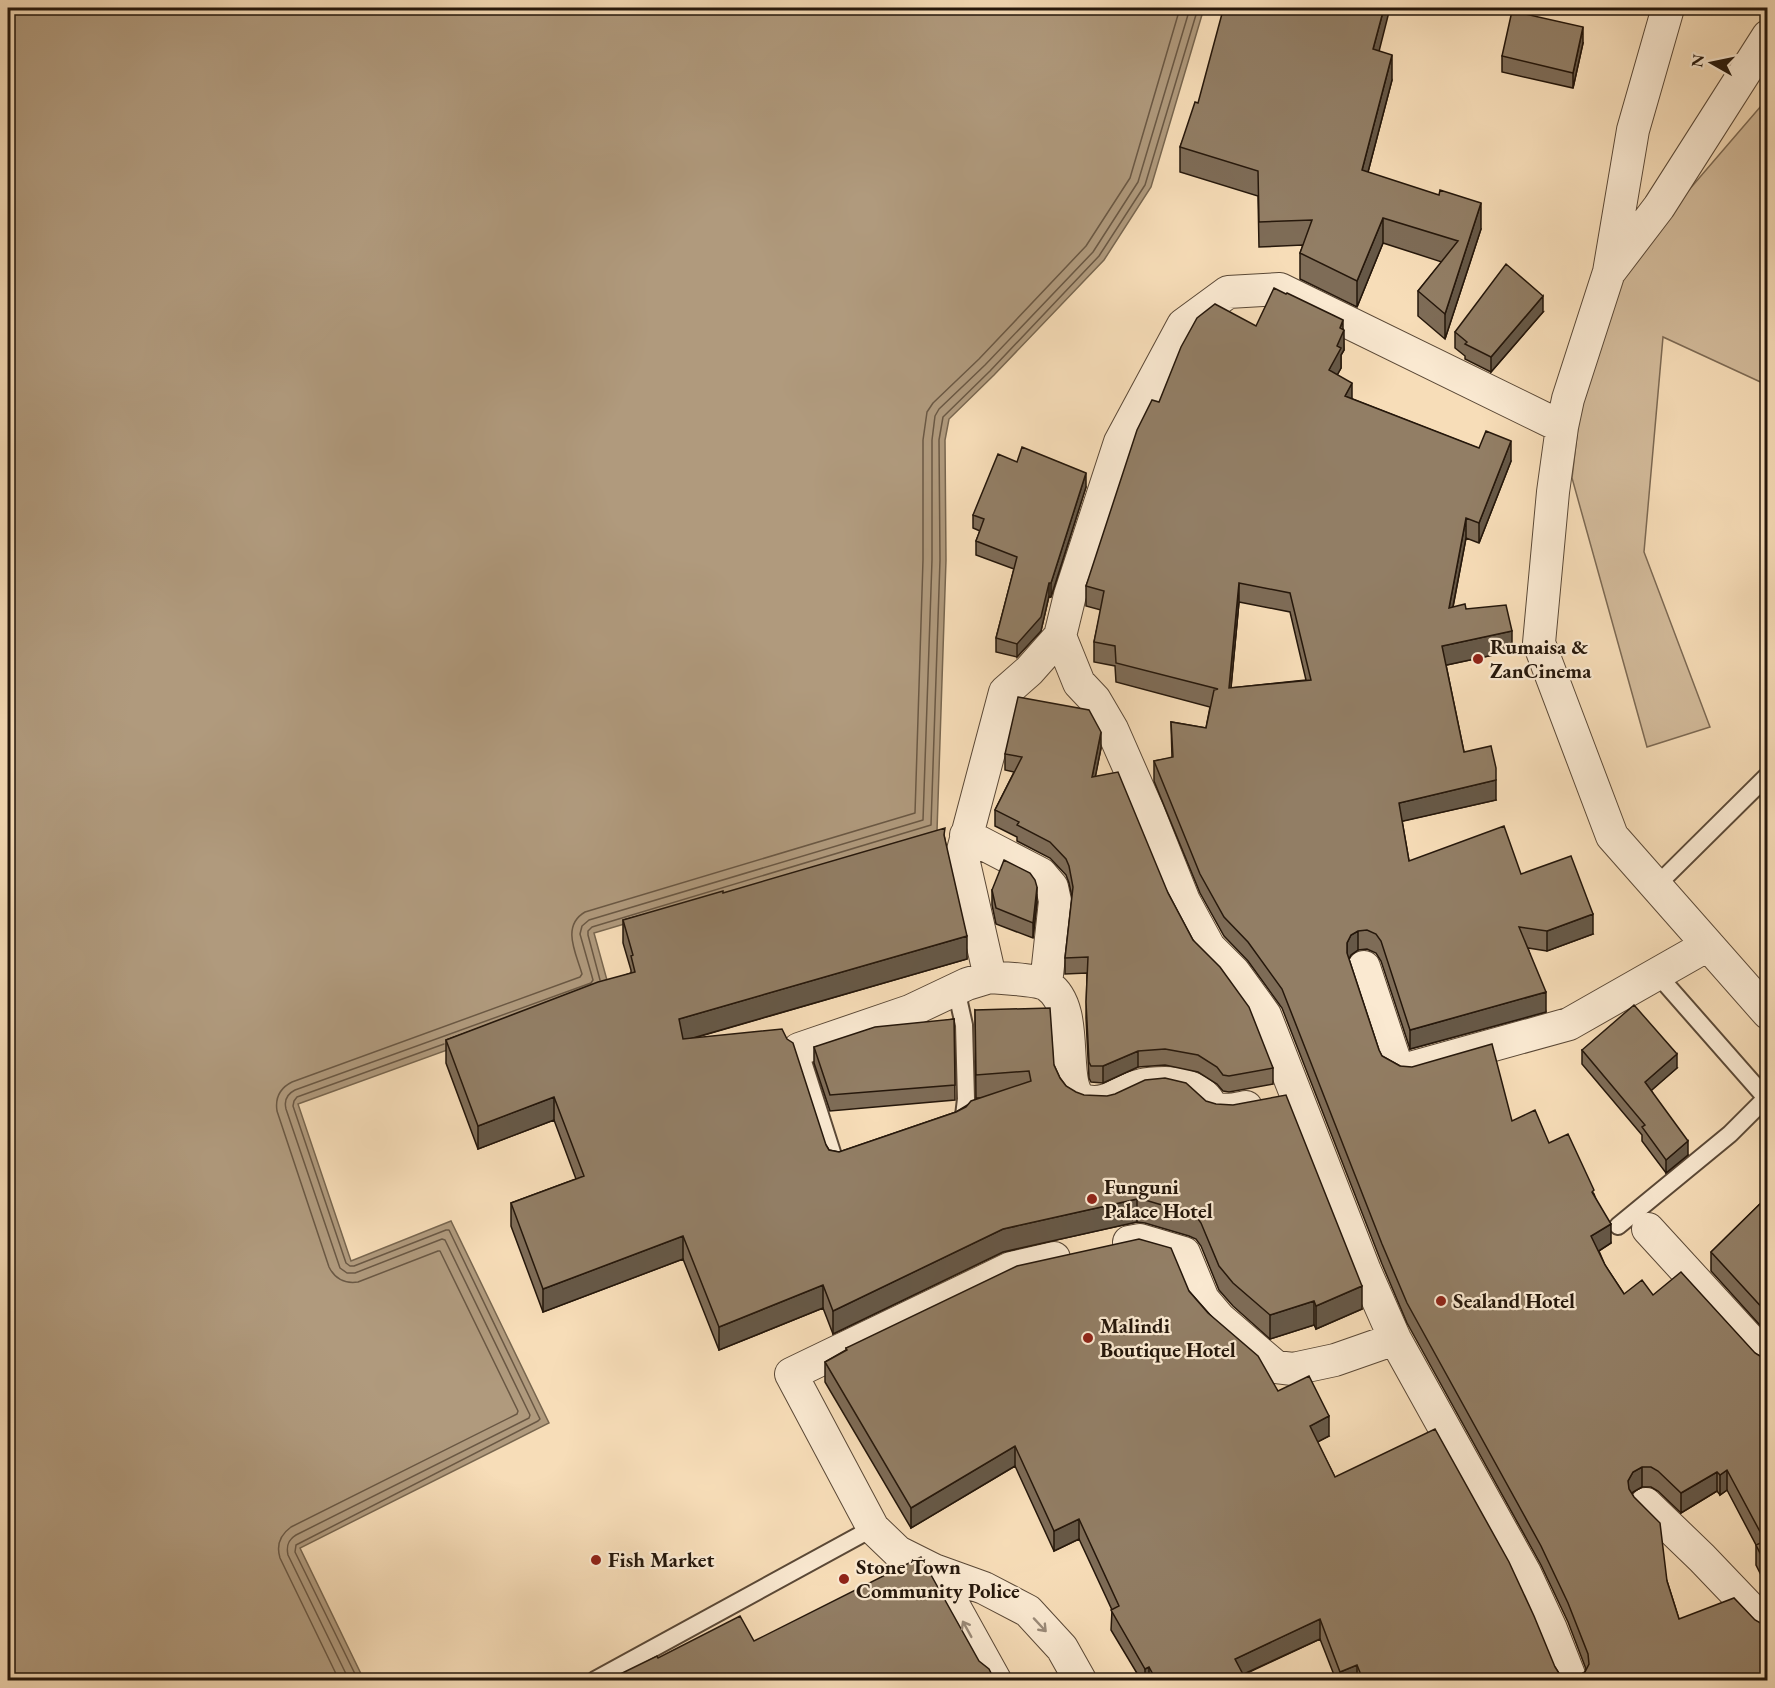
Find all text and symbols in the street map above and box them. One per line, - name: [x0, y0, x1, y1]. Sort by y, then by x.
- north arrow: [1682, 33, 1742, 93]
- text: N: [1686, 53, 1709, 69]
- place label: Rumaisa & ZanCinema: [1490, 633, 1592, 684]
- marker: Rumaisa & ZanCinema: [1471, 652, 1485, 666]
- place label: Funguni Palace Hotel: [1104, 1173, 1213, 1224]
- marker: Funguni Palace Hotel: [1085, 1192, 1099, 1206]
- place label: Sealand Hotel: [1453, 1287, 1575, 1314]
- marker: Sealand Hotel: [1434, 1294, 1448, 1308]
- place label: Malindi Boutique Hotel: [1100, 1312, 1236, 1363]
- marker: Malindi Boutique Hotel: [1081, 1331, 1095, 1345]
- place label: Fish Market: [608, 1546, 714, 1573]
- marker: Fish Market: [589, 1553, 603, 1567]
- place label: Stone Town Community Police: [856, 1553, 1020, 1604]
- marker: Stone Town Community Police: [837, 1572, 851, 1586]
- one-way arrow: [1033, 1617, 1048, 1632]
- one-way arrow: [961, 1621, 972, 1639]

